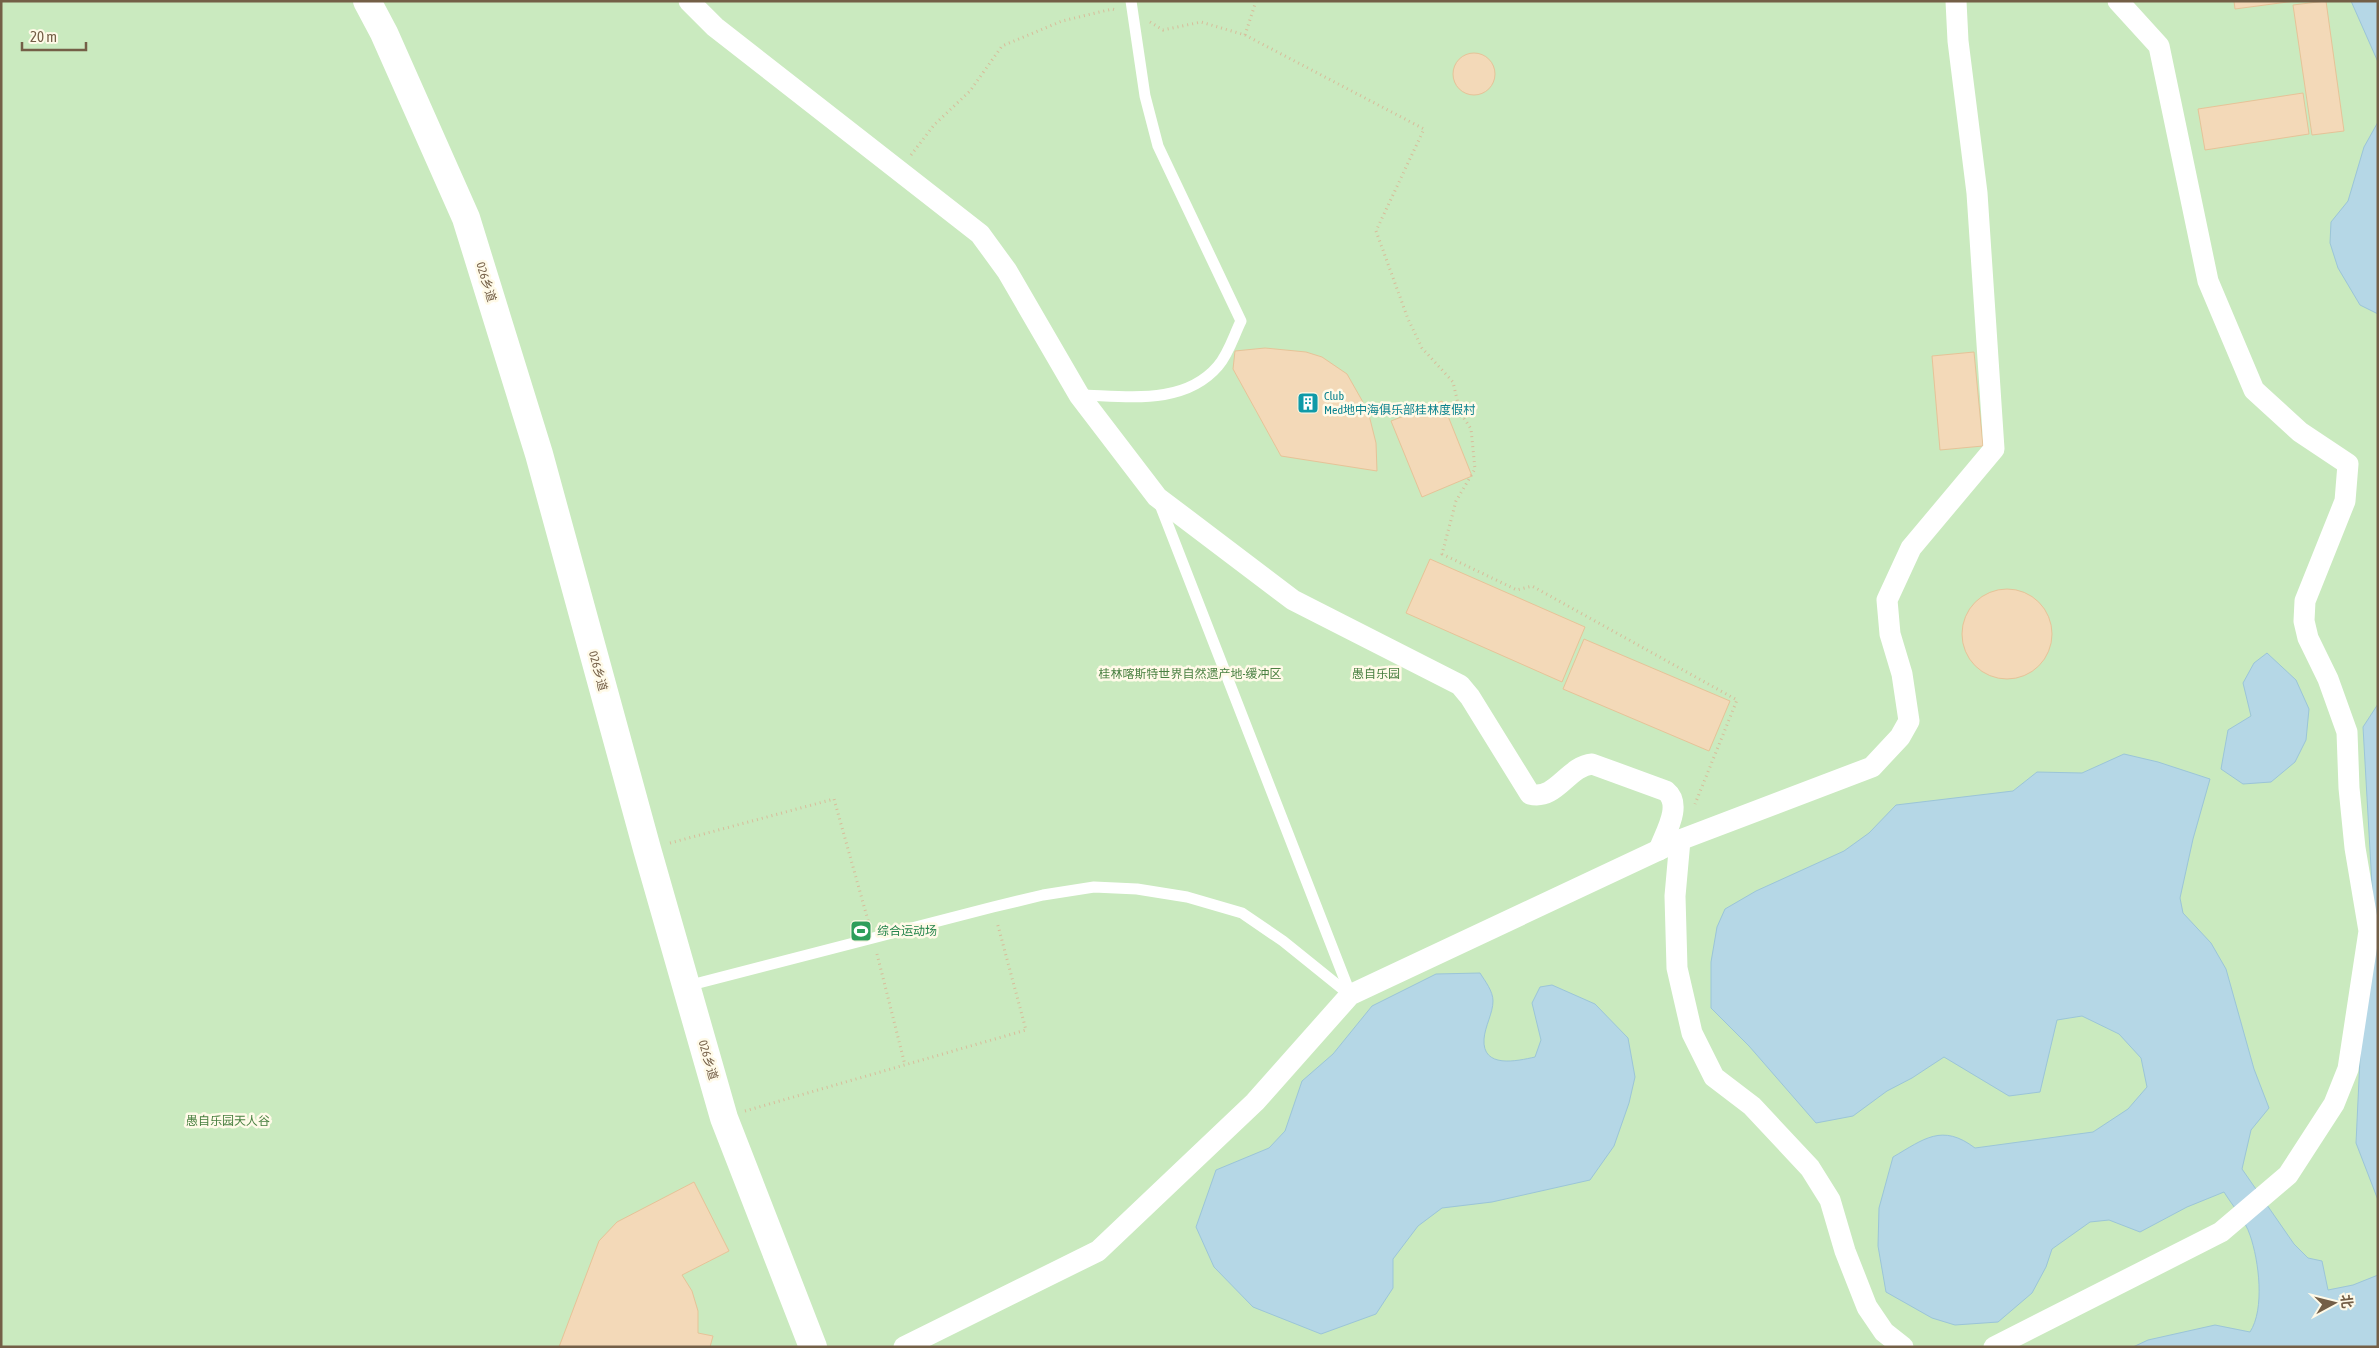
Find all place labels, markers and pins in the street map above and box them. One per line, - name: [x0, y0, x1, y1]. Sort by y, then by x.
- place label: Club Med地中海俱乐部桂林度假村: [1324, 389, 1476, 417]
- building icon: Club Med地中海俱乐部桂林度假村: [1296, 391, 1320, 415]
- sports icon: 综合运动场: [849, 919, 873, 943]
- place label: 综合运动场: [877, 924, 937, 938]

